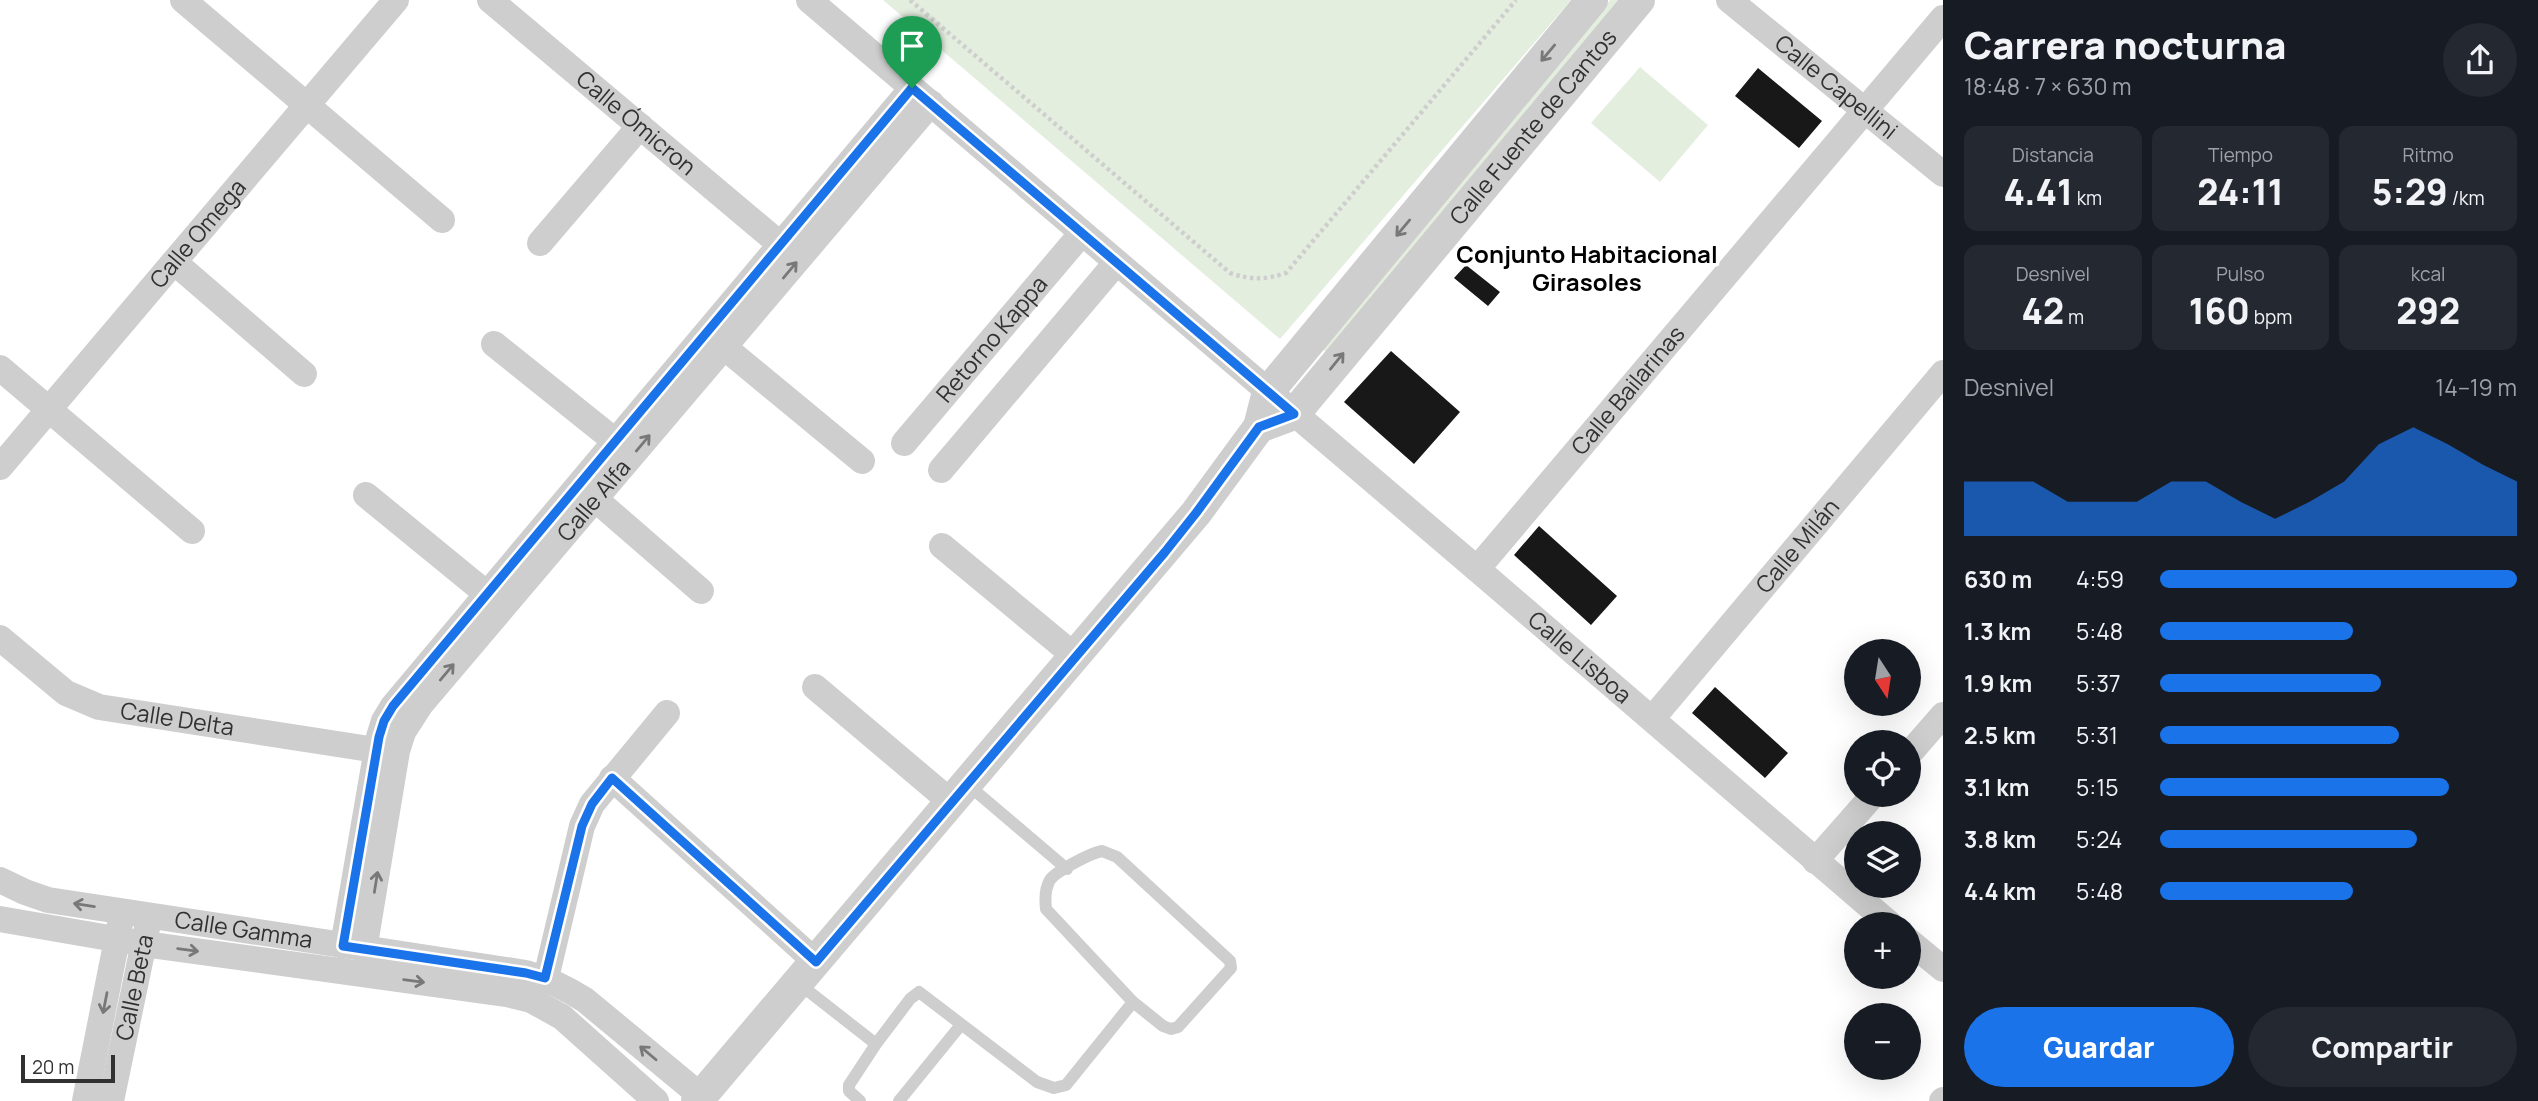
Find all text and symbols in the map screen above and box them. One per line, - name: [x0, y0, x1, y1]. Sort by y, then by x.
- pin: [882, 16, 942, 88]
- text: Carrera nocturna: [1964, 18, 2286, 70]
- street label: Calle Fuente de Cantos: [1441, 22, 1623, 231]
- button: share: [2443, 23, 2517, 97]
- icon: arrive: [893, 27, 931, 65]
- street label: Calle Capellini: [1769, 27, 1905, 146]
- one-way arrow: [1540, 43, 1556, 61]
- street label: Calle Ómicron: [570, 62, 704, 182]
- text: 18:48 · 7 × 630 m: [1964, 70, 2132, 102]
- text: Distancia: [2012, 142, 2094, 168]
- text: Tiempo: [2208, 142, 2273, 168]
- text: Ritmo: [2403, 142, 2454, 168]
- text: 4.41: [2003, 168, 2073, 216]
- text: 24:11: [2197, 168, 2284, 216]
- text: 5:29: [2372, 168, 2448, 216]
- street label: Calle Omega: [142, 172, 253, 294]
- text: km: [2073, 185, 2102, 211]
- text: /km: [2448, 185, 2485, 211]
- one-way arrow: [1395, 218, 1411, 236]
- district label: Conjunto Habitacional Girasoles: [1456, 237, 1718, 298]
- one-way arrow: [782, 261, 798, 279]
- text: Desnivel: [2016, 261, 2090, 287]
- text: Pulso: [2216, 261, 2265, 287]
- text: kcal: [2411, 261, 2446, 287]
- street label: Retorno Kappa: [928, 268, 1054, 409]
- text: 42: [2022, 287, 2064, 335]
- text: 160: [2189, 287, 2250, 335]
- text: 292: [2396, 287, 2460, 335]
- text: m: [2064, 304, 2084, 330]
- text: bpm: [2250, 304, 2292, 330]
- street label: Calle Bailarinas: [1563, 318, 1691, 461]
- one-way arrow: [1329, 353, 1345, 371]
- text: Desnivel: [1964, 371, 2054, 403]
- text: 14–19 m: [2435, 371, 2517, 403]
- one-way arrow: [635, 434, 651, 452]
- street label: Calle Alfa: [549, 452, 637, 548]
- street label: Calle Milán: [1748, 491, 1846, 600]
- text: 630 m: [1964, 563, 2032, 595]
- text: 4:59: [2076, 563, 2124, 595]
- street label: Calle Lisboa: [1522, 603, 1639, 710]
- text: 1.3 km: [1964, 615, 2031, 647]
- text: 5:48: [2076, 615, 2123, 647]
- north arrow: [1844, 639, 1922, 716]
- map controls: [1844, 639, 1921, 1080]
- one-way arrow: [440, 664, 455, 682]
- text: 1.9 km: [1964, 667, 2032, 699]
- text: 5:37: [2076, 667, 2120, 699]
- street label: Calle Delta: [119, 694, 236, 743]
- text: 2.5 km: [1964, 719, 2036, 751]
- text: 5:31: [2076, 719, 2118, 751]
- button: locate: [1844, 730, 1921, 807]
- text: 3.1 km: [1964, 771, 2029, 803]
- text: 5:15: [2076, 771, 2118, 803]
- button: layers: [1844, 821, 1921, 898]
- text: 3.8 km: [1964, 823, 2036, 855]
- text: 5:24: [2076, 823, 2122, 855]
- one-way arrow: [370, 871, 383, 894]
- text: 4.4 km: [1964, 875, 2036, 907]
- text: 5:48: [2076, 875, 2123, 907]
- one-way arrow: [73, 898, 96, 911]
- street label: Calle Gamma: [173, 903, 315, 955]
- button: +: [1844, 912, 1921, 989]
- street label: Calle Beta: [107, 931, 160, 1043]
- one-way arrow: [176, 944, 199, 957]
- one-way arrow: [402, 975, 424, 988]
- one-way arrow: [98, 991, 111, 1014]
- button: −: [1844, 1003, 1921, 1080]
- button: Guardar: [1964, 1007, 2234, 1087]
- button: Compartir: [2248, 1007, 2517, 1087]
- one-way arrow: [640, 1045, 658, 1061]
- scale bar: [21, 1052, 116, 1084]
- text: 20 m: [32, 1054, 74, 1080]

